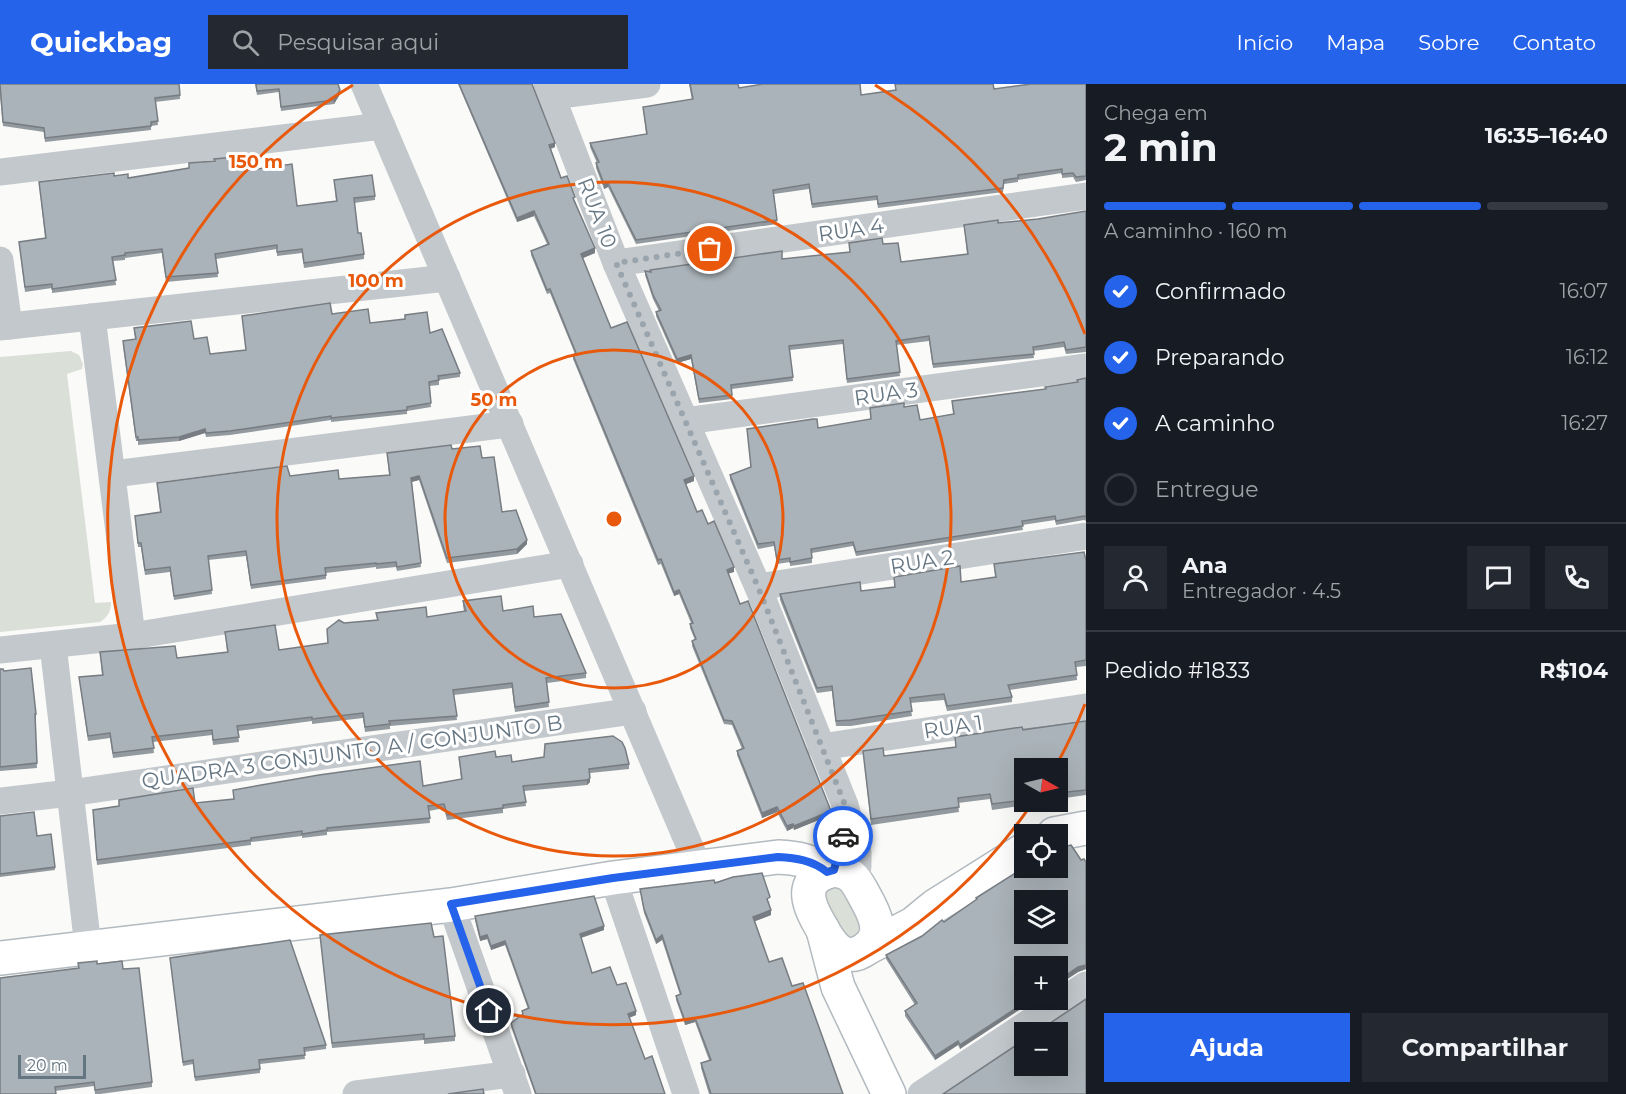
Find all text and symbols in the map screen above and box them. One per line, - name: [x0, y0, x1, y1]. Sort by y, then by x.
- search box: [208, 15, 628, 69]
- text: Quickbag: [30, 25, 172, 59]
- icon: search: [229, 26, 262, 59]
- text: Pesquisar aqui: [277, 29, 439, 56]
- text: Início: [1237, 30, 1293, 55]
- text: Mapa: [1326, 30, 1385, 55]
- text: Sobre: [1418, 30, 1479, 55]
- text: Contato: [1512, 30, 1596, 55]
- text: Chega em: [1104, 101, 1208, 125]
- text: 16:35–16:40: [1485, 122, 1608, 149]
- text: 2 min: [1104, 123, 1218, 171]
- text: 150 m: [229, 151, 283, 173]
- street label: RUA 10: [573, 174, 622, 252]
- street label: RUA 4: [817, 213, 885, 246]
- text: A caminho · 160 m: [1104, 219, 1287, 243]
- pin: [684, 223, 735, 274]
- icon: bag: [693, 232, 726, 265]
- text: 100 m: [348, 270, 404, 292]
- icon: check: [1104, 275, 1137, 308]
- text: Confirmado: [1155, 278, 1286, 305]
- text: 16:07: [1559, 279, 1608, 303]
- icon: check: [1104, 341, 1137, 374]
- text: Preparando: [1155, 344, 1284, 371]
- text: 16:12: [1566, 345, 1608, 369]
- street label: RUA 3: [853, 377, 919, 410]
- text: 50 m: [471, 389, 517, 411]
- icon: check: [1104, 407, 1137, 440]
- text: A caminho: [1155, 410, 1275, 437]
- text: 16:27: [1561, 411, 1608, 435]
- text: Entregue: [1155, 476, 1259, 503]
- centre of rings: [604, 509, 624, 529]
- street label: RUA 2: [888, 544, 956, 579]
- button: person: [1104, 546, 1167, 609]
- button: chat: [1467, 546, 1530, 609]
- button: phone: [1545, 546, 1608, 609]
- text: Ana: [1182, 552, 1228, 579]
- text: Entregador · 4.5: [1182, 579, 1341, 603]
- text: Pedido #1833: [1104, 657, 1250, 684]
- text: R$104: [1539, 657, 1608, 684]
- street label: RUA 1: [922, 709, 984, 744]
- street label: QUADRA 3 CONJUNTO A / CONJUNTO B: [140, 710, 564, 793]
- north arrow: [1014, 758, 1068, 812]
- map controls: [1014, 758, 1068, 1076]
- courier: [813, 806, 873, 866]
- icon: car: [827, 820, 860, 853]
- button: locate: [1014, 824, 1068, 878]
- button: layers: [1014, 890, 1068, 944]
- button: +: [1014, 956, 1068, 1010]
- pin: [463, 985, 514, 1036]
- icon: home: [472, 994, 505, 1027]
- button: Ajuda: [1104, 1013, 1350, 1082]
- button: Compartilhar: [1362, 1013, 1608, 1082]
- button: −: [1014, 1022, 1068, 1076]
- scale bar: [18, 1052, 86, 1080]
- text: 20 m: [27, 1056, 68, 1075]

